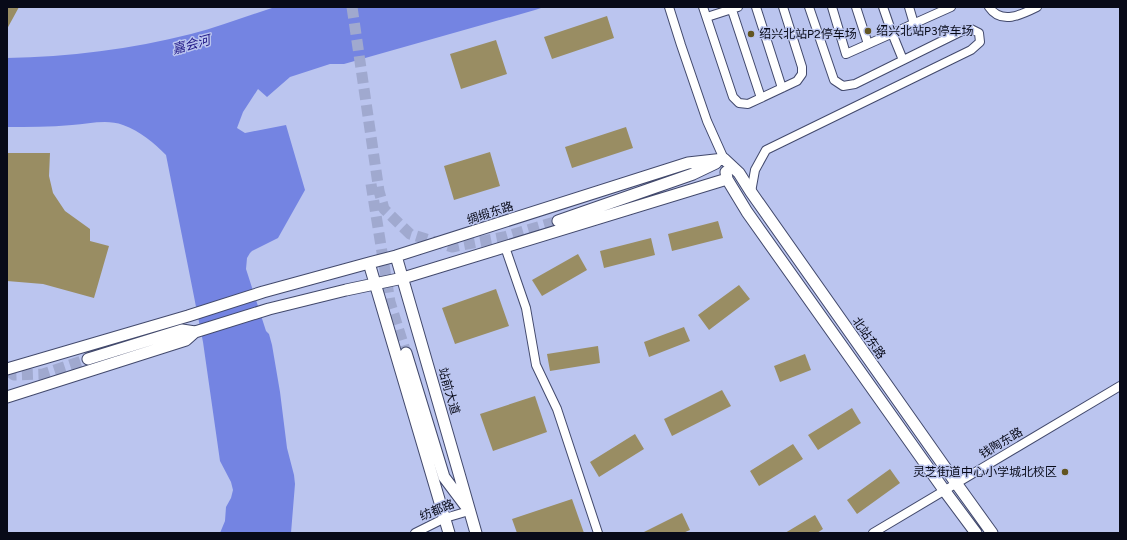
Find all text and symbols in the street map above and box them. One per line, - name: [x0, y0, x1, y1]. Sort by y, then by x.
- place label: 绍兴北站P3停车场: [876, 24, 973, 38]
- marker: 绍兴北站P3停车场: [863, 26, 873, 36]
- place label: 绍兴北站P2停车场: [759, 27, 857, 41]
- marker: 绍兴北站P2停车场: [746, 29, 756, 39]
- water label: 嘉会河: [170, 31, 215, 57]
- street label: 绸缎东路: [465, 199, 515, 227]
- street label: 北站东路: [849, 314, 889, 362]
- street label: 站前大道: [436, 366, 462, 416]
- street label: 钱陶东路: [977, 425, 1025, 461]
- place label: 灵芝街道中心小学城北校区: [913, 465, 1057, 479]
- marker: 灵芝街道中心小学城北校区: [1060, 467, 1070, 477]
- street label: 纺都路: [418, 497, 456, 523]

